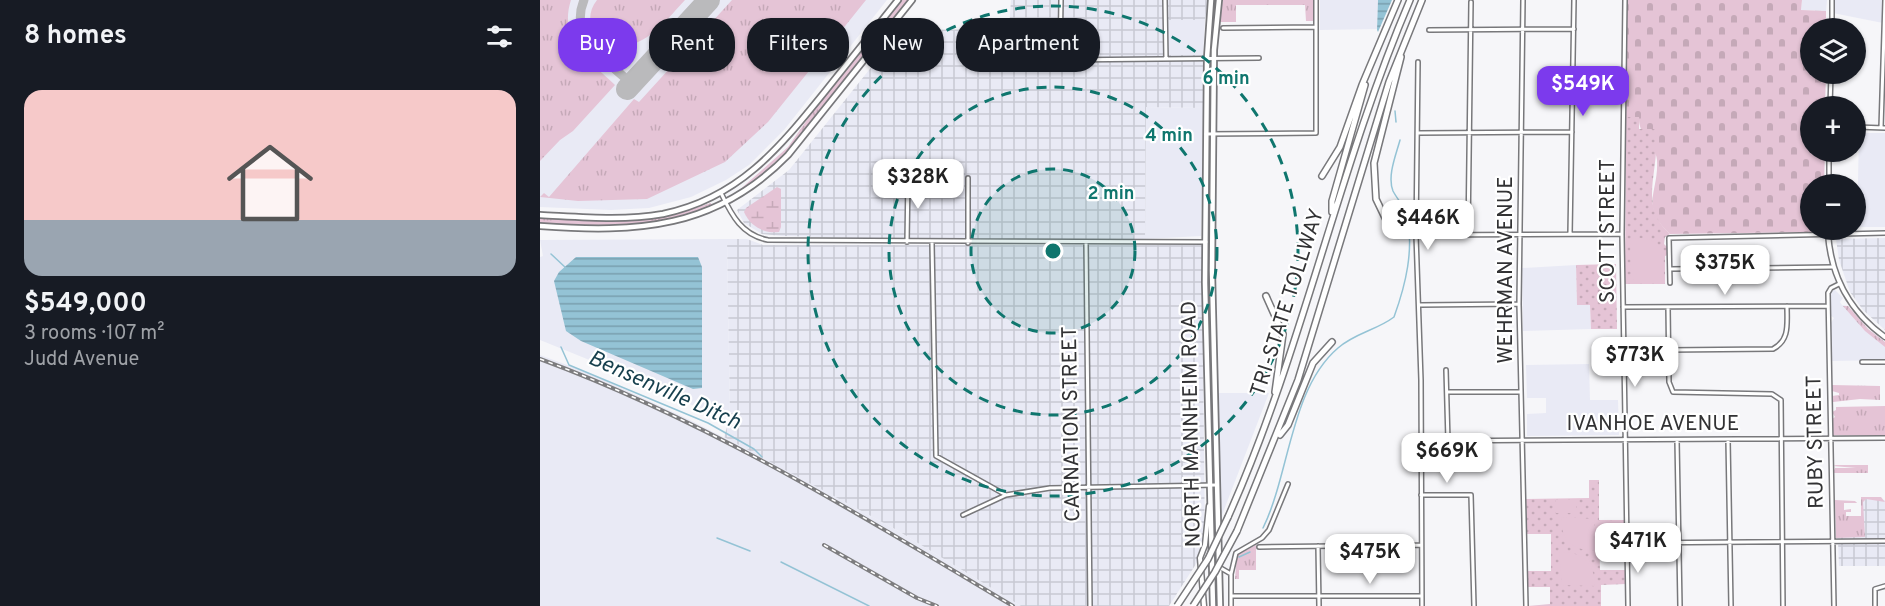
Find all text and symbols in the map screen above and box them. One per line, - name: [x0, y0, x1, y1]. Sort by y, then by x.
- chip: Buy: [558, 18, 637, 72]
- chip: Rent: [649, 18, 735, 72]
- chip: Filters: [747, 18, 849, 72]
- chip: New: [861, 18, 944, 72]
- chip: Apartment: [956, 18, 1100, 72]
- map controls: [1800, 18, 1866, 240]
- button: layers: [1800, 18, 1866, 84]
- text: 8 homes: [24, 20, 127, 53]
- icon: filters: [483, 20, 516, 53]
- pin: $549K: [1541, 66, 1625, 117]
- text: 6 min: [1202, 68, 1250, 91]
- text: $549K: [1551, 72, 1615, 98]
- button: +: [1800, 96, 1866, 162]
- text: 4 min: [1145, 125, 1193, 148]
- icon: home: [216, 129, 324, 237]
- pin: $328K: [876, 159, 960, 210]
- street label: SCOTT STREET: [1595, 159, 1622, 303]
- text: $328K: [887, 165, 949, 191]
- button: −: [1800, 174, 1866, 240]
- street label: WEHRMAN AVENUE: [1493, 176, 1520, 364]
- text: 2 min: [1087, 183, 1135, 206]
- pin: $446K: [1386, 200, 1470, 251]
- street label: TRI-STATE TOLLWAY: [1245, 206, 1331, 400]
- text: $446K: [1396, 206, 1460, 232]
- centre of rings: [1043, 241, 1063, 261]
- pin: $375K: [1683, 245, 1767, 296]
- text: $375K: [1695, 251, 1755, 277]
- text: $549,000: [24, 288, 147, 321]
- street label: NORTH MANNHEIM ROAD: [1176, 301, 1208, 547]
- text: 3 rooms · 107 m²: [24, 321, 165, 347]
- street label: CARNATION STREET: [1057, 326, 1087, 522]
- pin: $773K: [1593, 337, 1677, 388]
- text: $773K: [1605, 343, 1665, 369]
- water label: Bensenville Ditch: [584, 345, 744, 437]
- text: Judd Avenue: [24, 347, 139, 373]
- street label: RUBY STREET: [1801, 375, 1831, 509]
- street label: IVANHOE AVENUE: [1567, 411, 1739, 438]
- pin: $669K: [1405, 433, 1489, 484]
- text: $669K: [1415, 439, 1479, 465]
- pin: $471K: [1596, 523, 1680, 574]
- text: $471K: [1609, 529, 1667, 555]
- pin: $475K: [1328, 534, 1412, 585]
- text: $475K: [1339, 540, 1401, 566]

